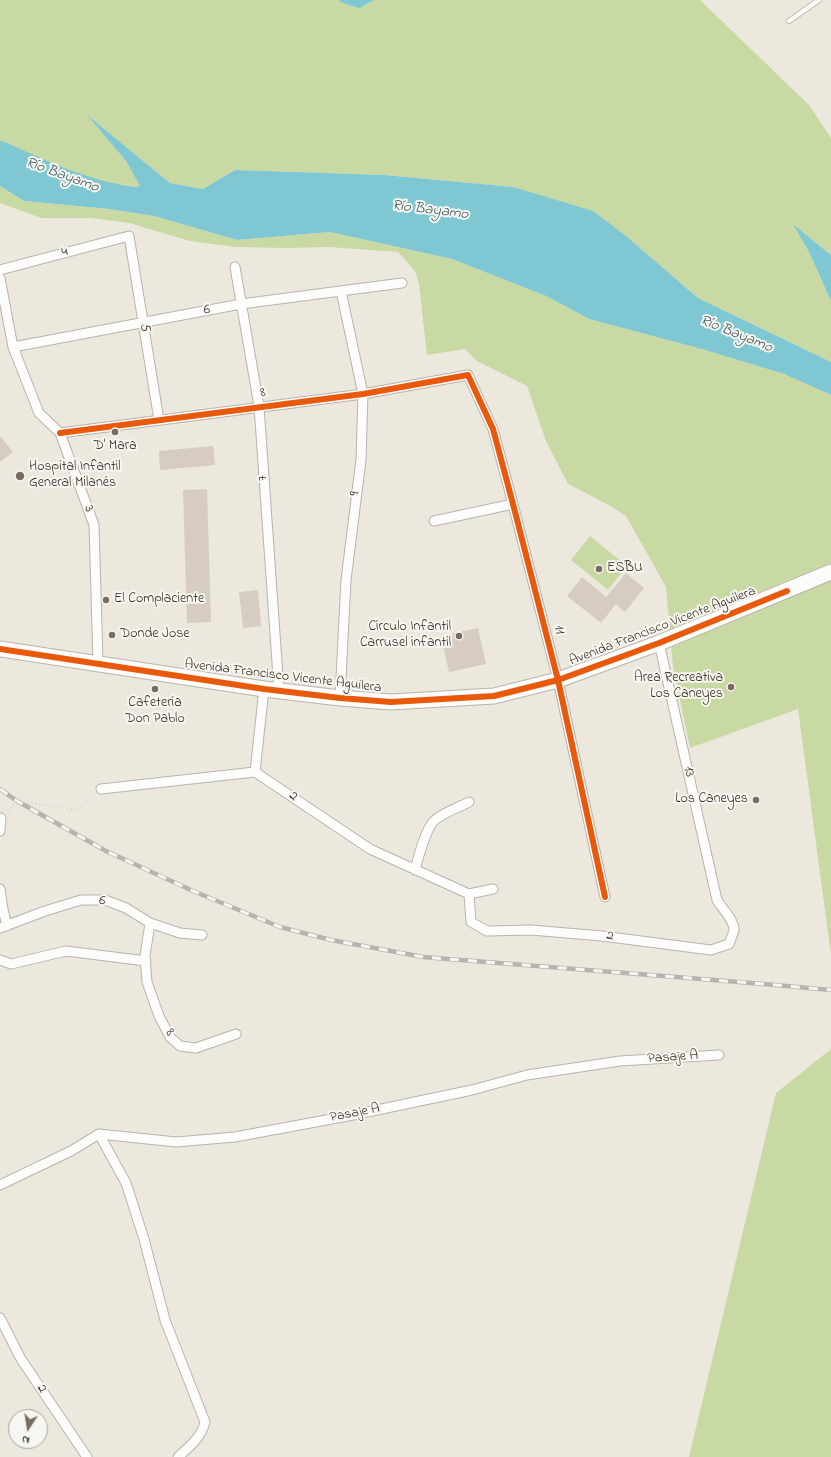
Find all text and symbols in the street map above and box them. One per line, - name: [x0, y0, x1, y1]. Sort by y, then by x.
- water label: Río Bayamo: [23, 154, 101, 198]
- water label: Río Bayamo: [391, 197, 469, 225]
- street label: 4: [60, 244, 70, 262]
- street label: 6: [202, 302, 212, 320]
- water label: Río Bayamo: [697, 312, 775, 358]
- street label: 5: [135, 323, 153, 333]
- street label: 8: [259, 385, 267, 403]
- marker: D' Mara: [110, 427, 120, 437]
- place label: D' Mara: [93, 439, 137, 455]
- place label: Hospital Infantil General Milanés: [29, 460, 121, 492]
- marker: Hospital Infantil General Milanés: [14, 470, 26, 482]
- street label: 7: [255, 475, 273, 481]
- street label: 9: [347, 491, 365, 497]
- street label: 3: [79, 503, 97, 515]
- place label: ESBU: [607, 561, 643, 577]
- marker: ESBU: [594, 564, 604, 574]
- street label: Avenida Francisco Vicente Aguilera: [567, 584, 759, 670]
- place label: El Complaciente: [114, 592, 204, 608]
- marker: El Complaciente: [101, 595, 111, 605]
- place label: Círculo Infantil Carrusel infantil: [360, 620, 451, 652]
- street label: 11: [549, 624, 567, 636]
- place label: Donde Jose: [120, 627, 190, 643]
- marker: Donde Jose: [107, 630, 117, 640]
- marker: Círculo Infantil Carrusel infantil: [454, 631, 464, 641]
- street label: Avenida Francisco Vicente Aguilera: [184, 657, 382, 697]
- place label: Area Recreativa Los Caneyes: [634, 671, 723, 704]
- marker: Area Recreativa Los Caneyes: [726, 682, 736, 692]
- marker: Cafetería Don Pablo: [150, 684, 160, 694]
- place label: Cafetería Don Pablo: [125, 696, 185, 728]
- street label: 13: [679, 765, 697, 779]
- street label: 2: [285, 788, 301, 806]
- place label: Los Caneyes: [675, 792, 748, 808]
- marker: Los Caneyes: [751, 795, 761, 805]
- street label: 6: [98, 893, 106, 911]
- street label: 2: [606, 928, 614, 946]
- street label: 8: [161, 1026, 177, 1040]
- street label: Pasaje A: [647, 1048, 699, 1068]
- street label: Pasaje A: [329, 1101, 381, 1127]
- street label: 2: [32, 1381, 50, 1397]
- north arrow: [8, 1409, 48, 1449]
- text: N: [20, 1431, 31, 1448]

